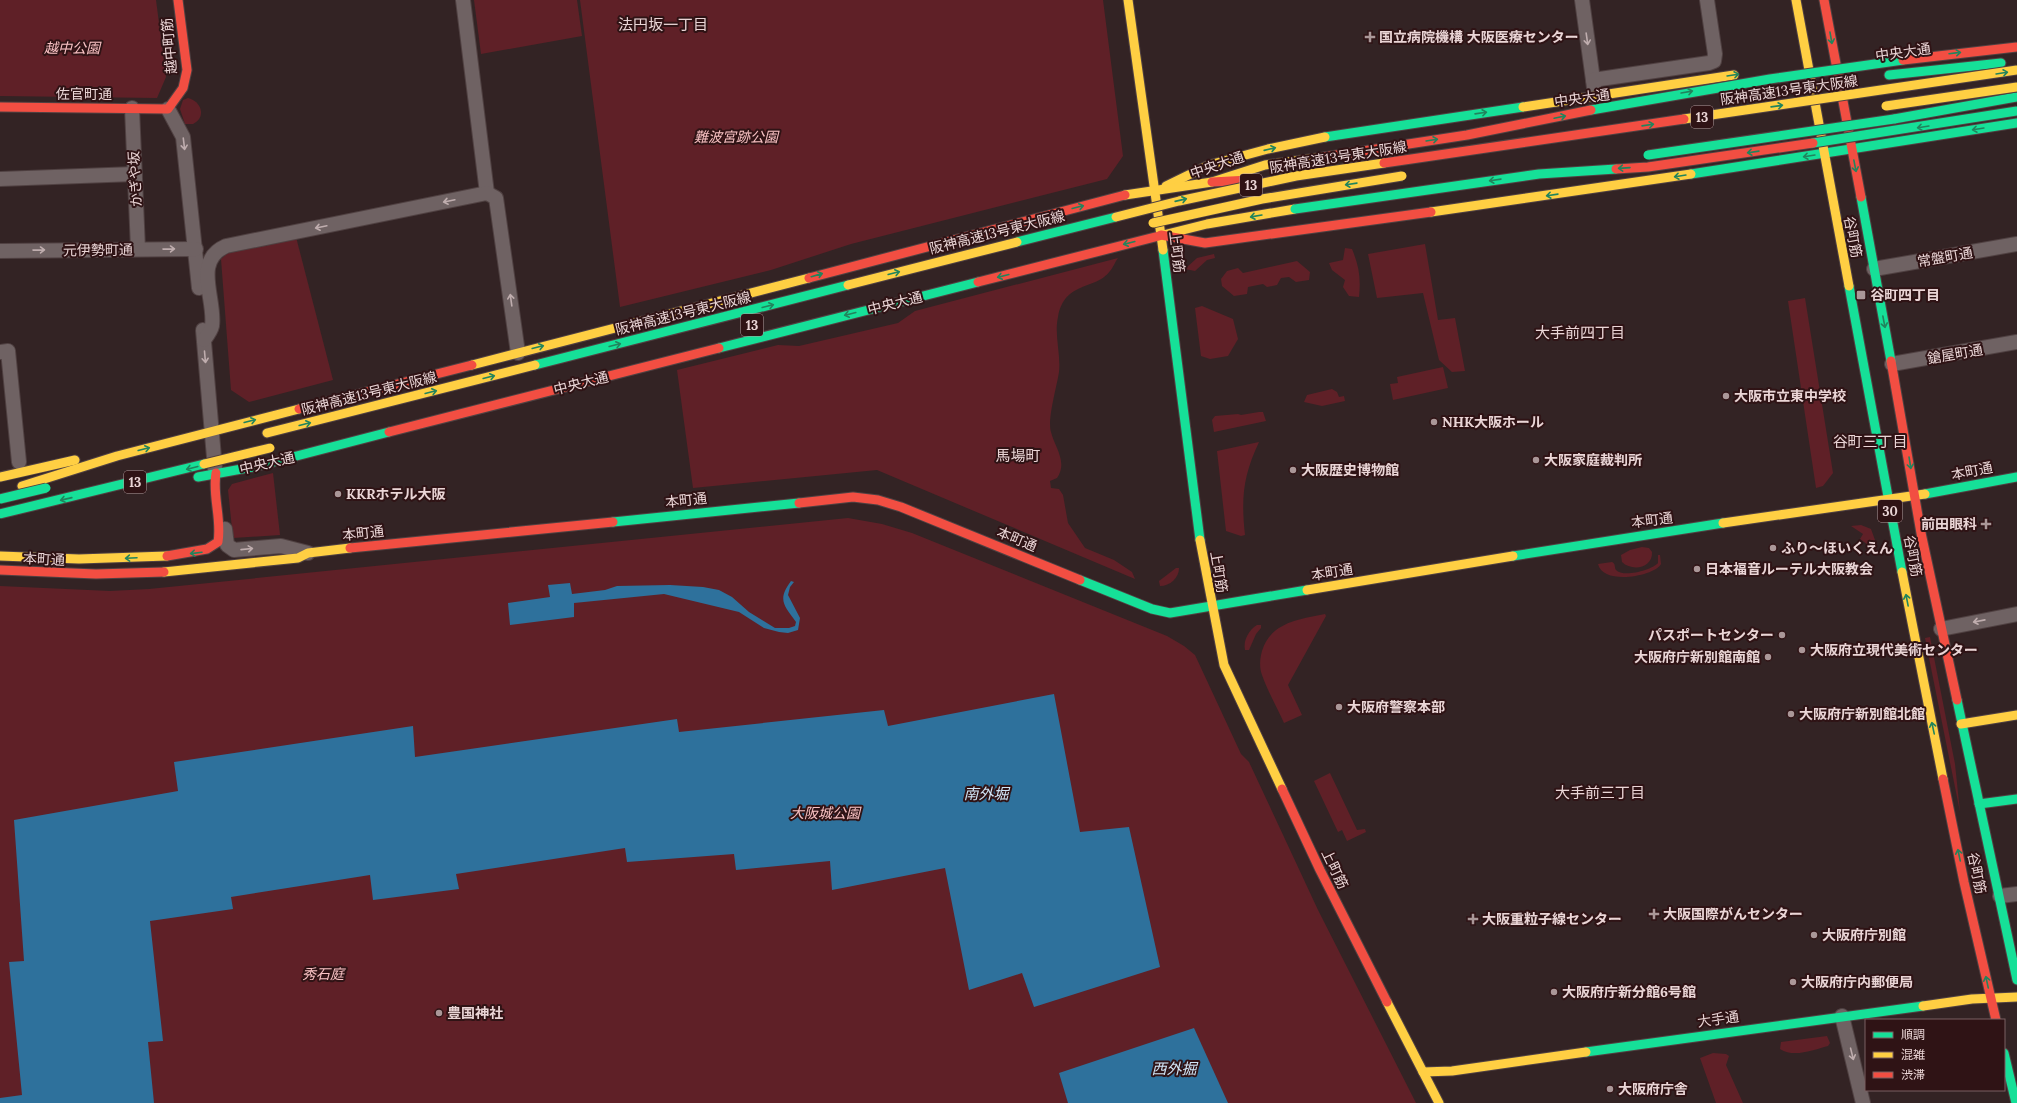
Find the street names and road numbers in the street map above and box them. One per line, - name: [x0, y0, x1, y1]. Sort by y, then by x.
- street label: 越中町筋: [158, 17, 180, 75]
- street label: 中央大通: [1874, 39, 1932, 65]
- street label: 阪神高速13号東大阪線: [1719, 71, 1859, 109]
- street label: 佐官町通: [56, 85, 112, 103]
- street label: 中央大通: [1553, 85, 1611, 111]
- road number: 13: [1691, 106, 1713, 128]
- street label: 阪神高速13号東大阪線: [1268, 137, 1408, 177]
- street label: 中央大通: [1188, 147, 1246, 183]
- street label: かぎや坂: [125, 151, 145, 207]
- road number: 13: [1240, 174, 1262, 196]
- street label: 阪神高速13号東大阪線: [927, 206, 1067, 258]
- street label: 谷町筋: [1840, 215, 1866, 259]
- street label: 上町筋: [1166, 230, 1188, 274]
- street label: 元伊勢町通: [63, 240, 133, 260]
- street label: 常盤町通: [1916, 243, 1974, 271]
- street label: 中央大通: [866, 287, 924, 319]
- street label: 阪神高速13号東大阪線: [614, 288, 752, 338]
- road number: 13: [741, 314, 763, 336]
- street label: 鎗屋町通: [1926, 340, 1984, 368]
- street label: 阪神高速13号東大阪線: [299, 367, 439, 419]
- street label: 中央大通: [552, 367, 610, 399]
- street label: 中央大通: [238, 448, 296, 478]
- street label: 本町通: [1950, 458, 1994, 484]
- road number: 13: [124, 471, 146, 493]
- street label: 本町通: [664, 489, 708, 511]
- road number: 30: [1878, 500, 1902, 522]
- street label: 本町通: [1630, 509, 1674, 531]
- street label: 本町通: [341, 522, 385, 544]
- street label: 本町通: [994, 523, 1040, 555]
- street label: 谷町筋: [1900, 534, 1926, 578]
- street label: 本町通: [23, 549, 65, 569]
- street label: 上町筋: [1206, 550, 1232, 594]
- street label: 本町通: [1310, 560, 1354, 584]
- street label: 上町筋: [1318, 846, 1352, 892]
- street label: 谷町筋: [1964, 851, 1990, 895]
- street label: 大手通: [1696, 1007, 1740, 1031]

